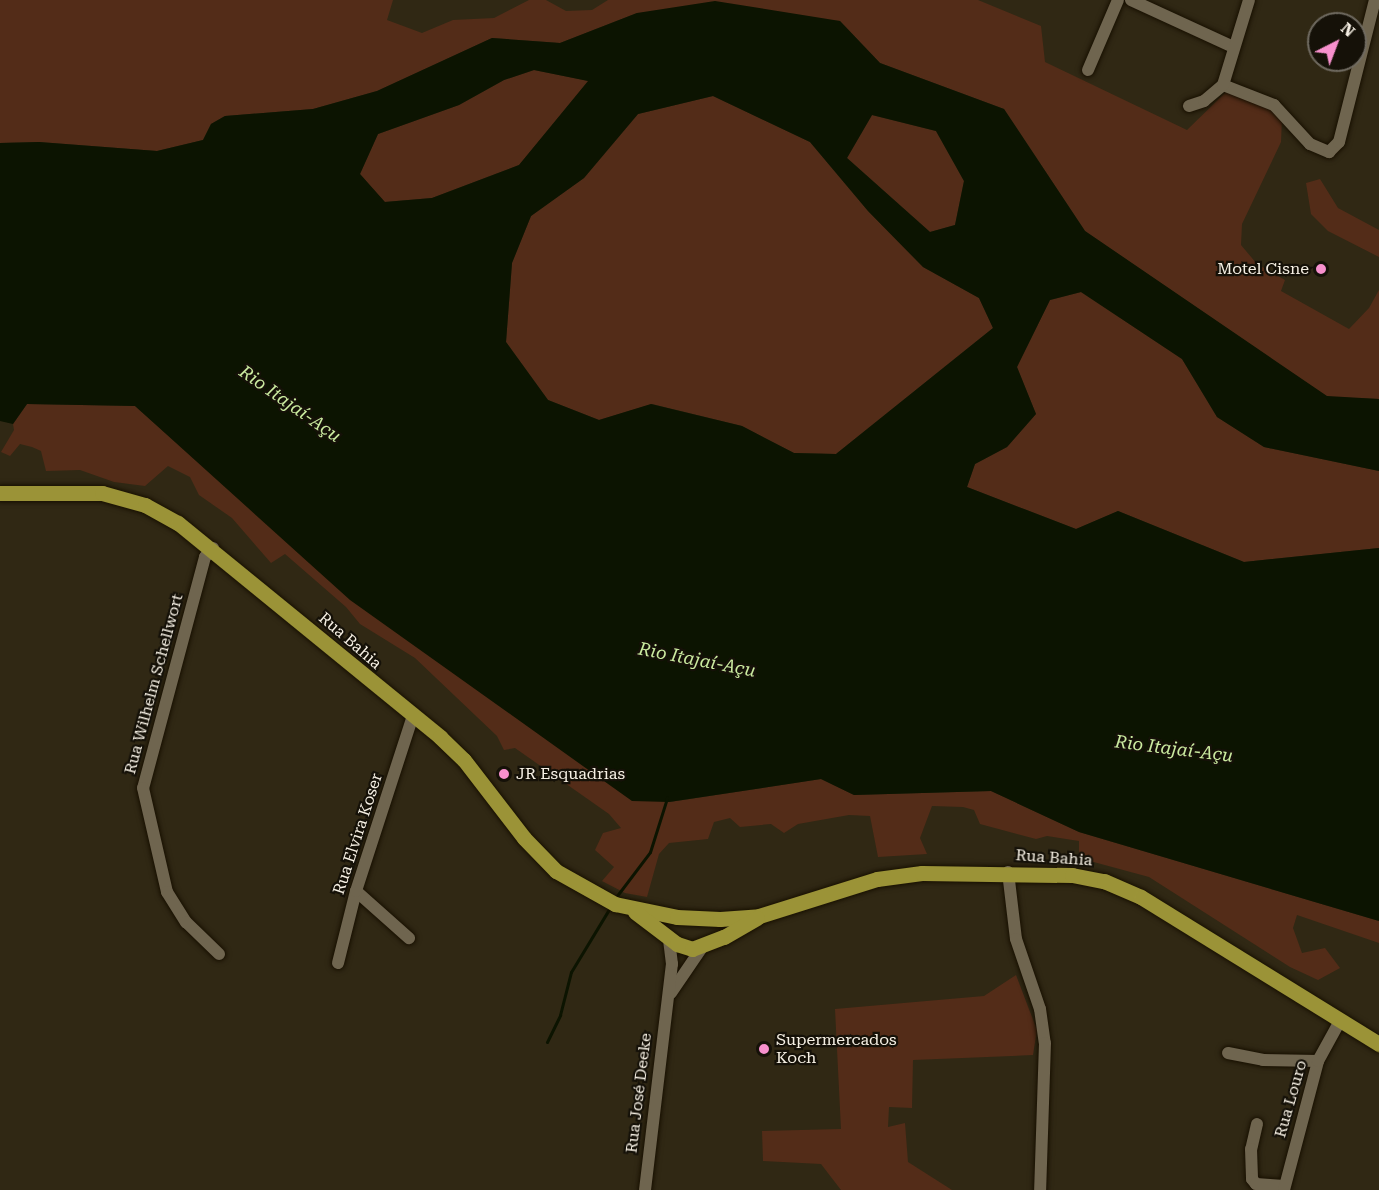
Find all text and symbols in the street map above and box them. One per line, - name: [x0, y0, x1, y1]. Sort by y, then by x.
- north arrow: [1307, 12, 1367, 72]
- text: N: [1337, 19, 1359, 41]
- place label: Motel Cisne: [1217, 259, 1309, 279]
- marker: Motel Cisne: [1314, 262, 1328, 276]
- water label: Rio Itajaí-Açu: [235, 361, 345, 447]
- street label: Rua Wilhelm Schellwort: [121, 592, 187, 776]
- street label: Rua Bahia: [315, 609, 385, 673]
- water label: Rio Itajaí-Açu: [637, 638, 757, 682]
- water label: Rio Itajaí-Açu: [1114, 731, 1234, 767]
- place label: JR Esquadrias: [516, 764, 625, 784]
- marker: JR Esquadrias: [497, 767, 511, 781]
- street label: Rua Elvira Koser: [329, 771, 387, 897]
- street label: Rua Bahia: [1015, 846, 1093, 870]
- place label: Supermercados Koch: [776, 1030, 897, 1068]
- street label: Rua José Deeke: [622, 1032, 656, 1154]
- marker: Supermercados Koch: [757, 1042, 771, 1056]
- street label: Rua Louro: [1271, 1058, 1311, 1140]

